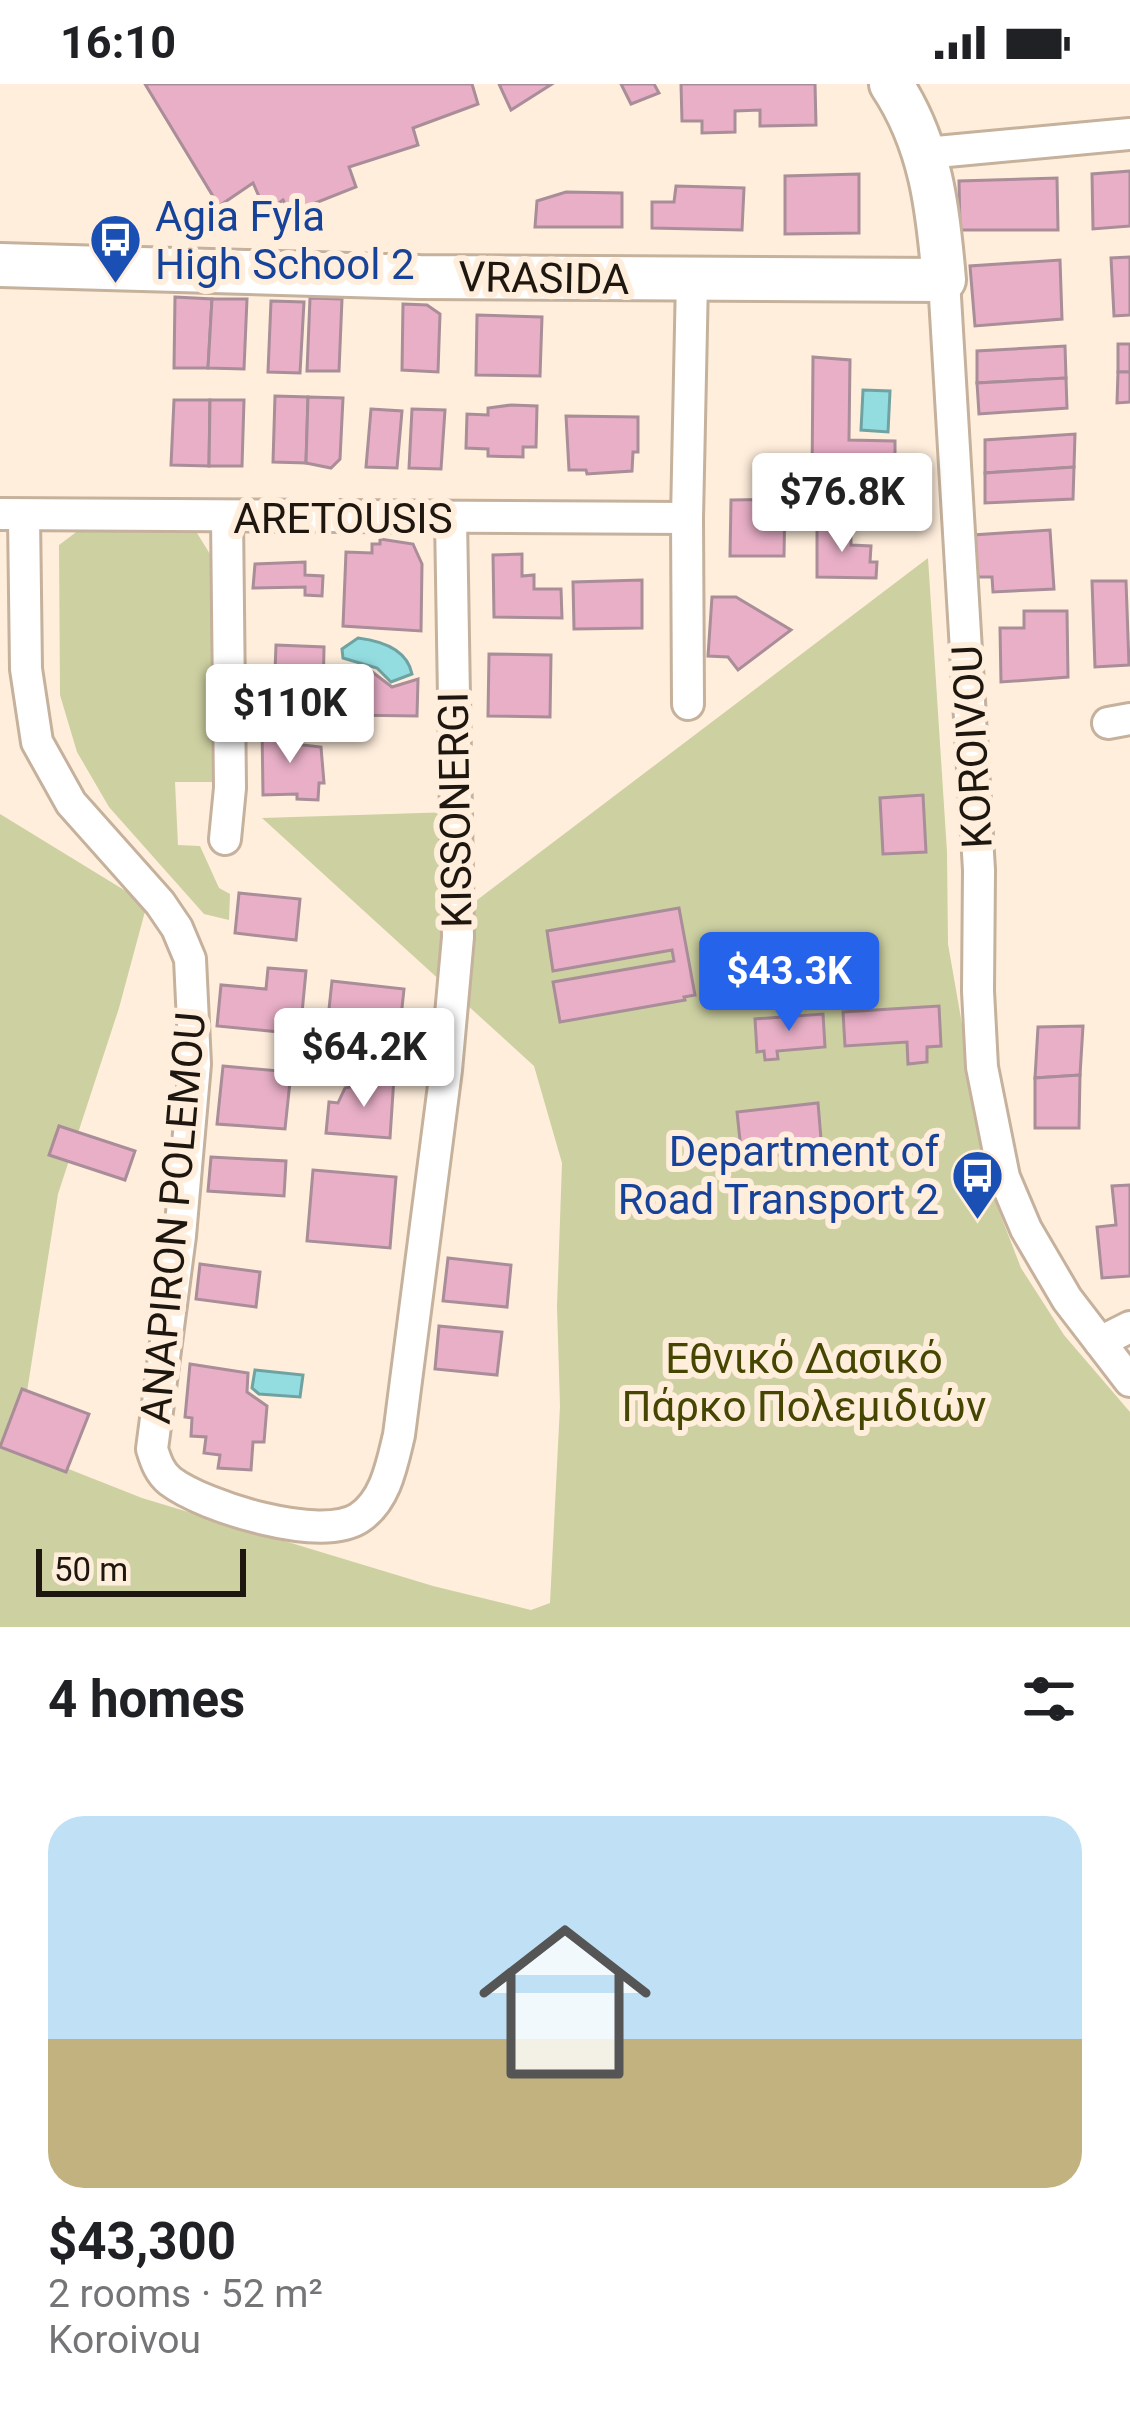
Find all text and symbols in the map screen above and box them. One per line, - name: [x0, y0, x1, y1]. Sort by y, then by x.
- text: 16:10: [60, 16, 176, 69]
- place label: Agia Fyla High School 2: [155, 192, 415, 289]
- bus stop icon: Agia Fyla High School 2: [88, 212, 144, 286]
- street label: VRASIDA: [458, 252, 630, 304]
- pin: $76.8K: [744, 453, 940, 555]
- text: $76.8K: [779, 469, 905, 515]
- street label: ARETOUSIS: [233, 494, 453, 543]
- street label: KOROIVOU: [942, 644, 1002, 850]
- pin: $110K: [206, 664, 374, 766]
- text: $110K: [233, 680, 347, 726]
- street label: KISSONERGI: [428, 691, 482, 929]
- pin: $43.3K: [691, 932, 887, 1034]
- text: $43.3K: [726, 948, 852, 994]
- pin: $64.2K: [266, 1008, 462, 1110]
- street label: ANAPIRON POLEMOU: [131, 1010, 215, 1426]
- text: $64.2K: [301, 1024, 427, 1070]
- place label: Department of Road Transport 2: [618, 1127, 939, 1224]
- bus stop icon: Department of Road Transport 2: [950, 1147, 1006, 1221]
- park label: Εθνικό Δασικό Πάρκο Πολεμιδιών: [622, 1334, 986, 1431]
- scale bar: [36, 1543, 246, 1596]
- text: 50 m: [54, 1550, 128, 1589]
- icon: filters: [1016, 1666, 1082, 1732]
- text: 4 homes: [48, 1670, 245, 1729]
- icon: home: [457, 1894, 673, 2110]
- text: $43,300: [48, 2212, 236, 2271]
- text: 2 rooms · 52 m²: [48, 2271, 323, 2317]
- text: Koroivou: [48, 2317, 201, 2363]

